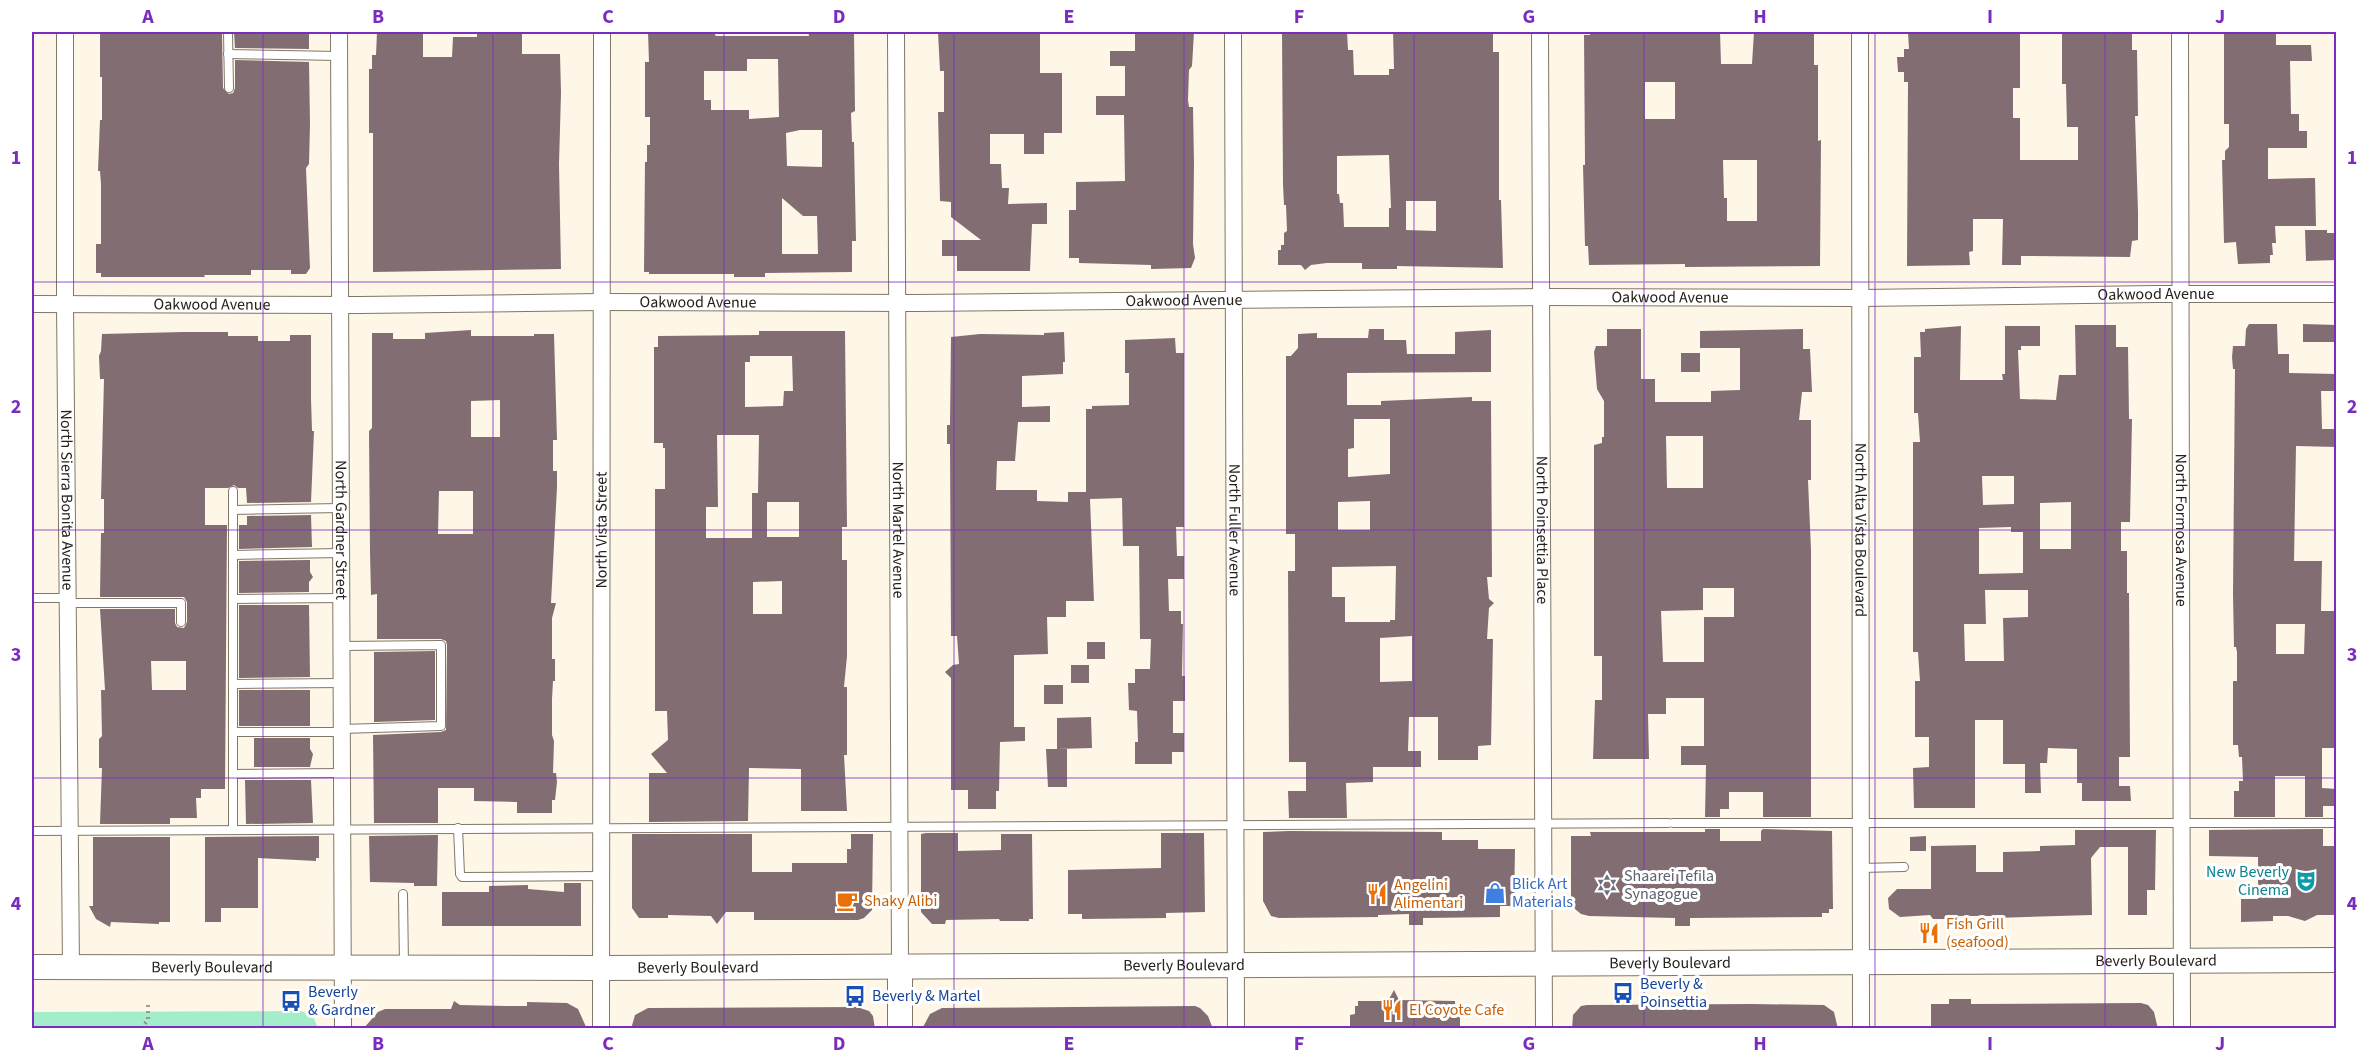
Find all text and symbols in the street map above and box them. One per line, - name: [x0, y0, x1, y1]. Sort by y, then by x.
- text: A: [141, 3, 154, 31]
- text: B: [372, 3, 384, 31]
- text: C: [602, 3, 614, 31]
- text: D: [833, 3, 845, 31]
- text: E: [1064, 3, 1074, 31]
- text: F: [1294, 3, 1304, 31]
- text: G: [1523, 3, 1535, 31]
- text: H: [1753, 3, 1767, 31]
- text: I: [1987, 3, 1993, 31]
- text: J: [2215, 3, 2225, 31]
- text: 1: [11, 144, 21, 172]
- text: 1: [2347, 144, 2357, 172]
- street label: Oakwood Avenue: [2097, 283, 2214, 306]
- street label: Oakwood Avenue: [1611, 286, 1728, 309]
- street label: Oakwood Avenue: [1125, 289, 1243, 312]
- street label: Oakwood Avenue: [639, 291, 757, 313]
- street label: Oakwood Avenue: [154, 293, 271, 316]
- text: 2: [11, 393, 21, 421]
- text: 2: [2347, 393, 2357, 421]
- street label: North Sierra Bonita Avenue: [55, 409, 79, 591]
- street label: North Alta Vista Boulevard: [1849, 443, 1872, 617]
- street label: North Formosa Avenue: [2170, 453, 2192, 607]
- street label: North Poinsettia Place: [1531, 456, 1553, 604]
- street label: North Gardner Street: [330, 460, 352, 601]
- street label: North Martel Avenue: [887, 461, 909, 599]
- street label: North Fuller Avenue: [1223, 464, 1246, 596]
- street label: North Vista Street: [590, 471, 613, 589]
- text: 3: [11, 641, 21, 669]
- text: 3: [2347, 641, 2357, 669]
- place label: New Beverly Cinema: [2206, 861, 2290, 901]
- place label: Shaarei Tefila Synagogue: [1624, 865, 1714, 905]
- theatre icon: New Beverly Cinema: [2294, 869, 2318, 893]
- place label: Blick Art Materials: [1512, 873, 1573, 913]
- synagogue icon: Shaarei Tefila Synagogue: [1595, 873, 1619, 897]
- place label: Angelini Alimentari: [1394, 874, 1463, 914]
- shop icon: Blick Art Materials: [1483, 881, 1507, 905]
- restaurant icon: Angelini Alimentari: [1365, 882, 1389, 906]
- cafe icon: Shaky Alibi: [835, 889, 859, 913]
- text: 4: [11, 890, 22, 918]
- place label: Shaky Alibi: [864, 890, 937, 912]
- text: 4: [2347, 890, 2358, 918]
- place label: Fish Grill (seafood): [1946, 913, 2009, 953]
- restaurant icon: Fish Grill (seafood): [1917, 921, 1941, 945]
- street label: Beverly Boulevard: [2095, 950, 2217, 972]
- street label: Beverly Boulevard: [1609, 952, 1731, 974]
- street label: Beverly Boulevard: [1123, 954, 1245, 977]
- street label: Beverly Boulevard: [151, 956, 273, 978]
- street label: Beverly Boulevard: [637, 956, 759, 979]
- place label: Beverly & Poinsettia: [1640, 973, 1707, 1013]
- place label: Beverly & Gardner: [308, 981, 376, 1021]
- bus stop icon: Beverly & Poinsettia: [1611, 981, 1635, 1005]
- bus stop icon: Beverly & Martel: [843, 984, 867, 1008]
- place label: Beverly & Martel: [872, 985, 980, 1007]
- bus stop icon: Beverly & Gardner: [279, 989, 303, 1013]
- restaurant icon: El Coyote Cafe: [1380, 998, 1404, 1022]
- place label: El Coyote Cafe: [1409, 999, 1504, 1021]
- text: A: [141, 1030, 154, 1058]
- text: B: [372, 1030, 384, 1058]
- text: C: [602, 1030, 614, 1058]
- text: D: [833, 1030, 845, 1058]
- text: E: [1064, 1030, 1074, 1058]
- text: F: [1294, 1030, 1304, 1058]
- text: G: [1523, 1030, 1535, 1058]
- text: H: [1753, 1030, 1767, 1058]
- text: I: [1987, 1030, 1993, 1058]
- text: J: [2215, 1030, 2225, 1058]

